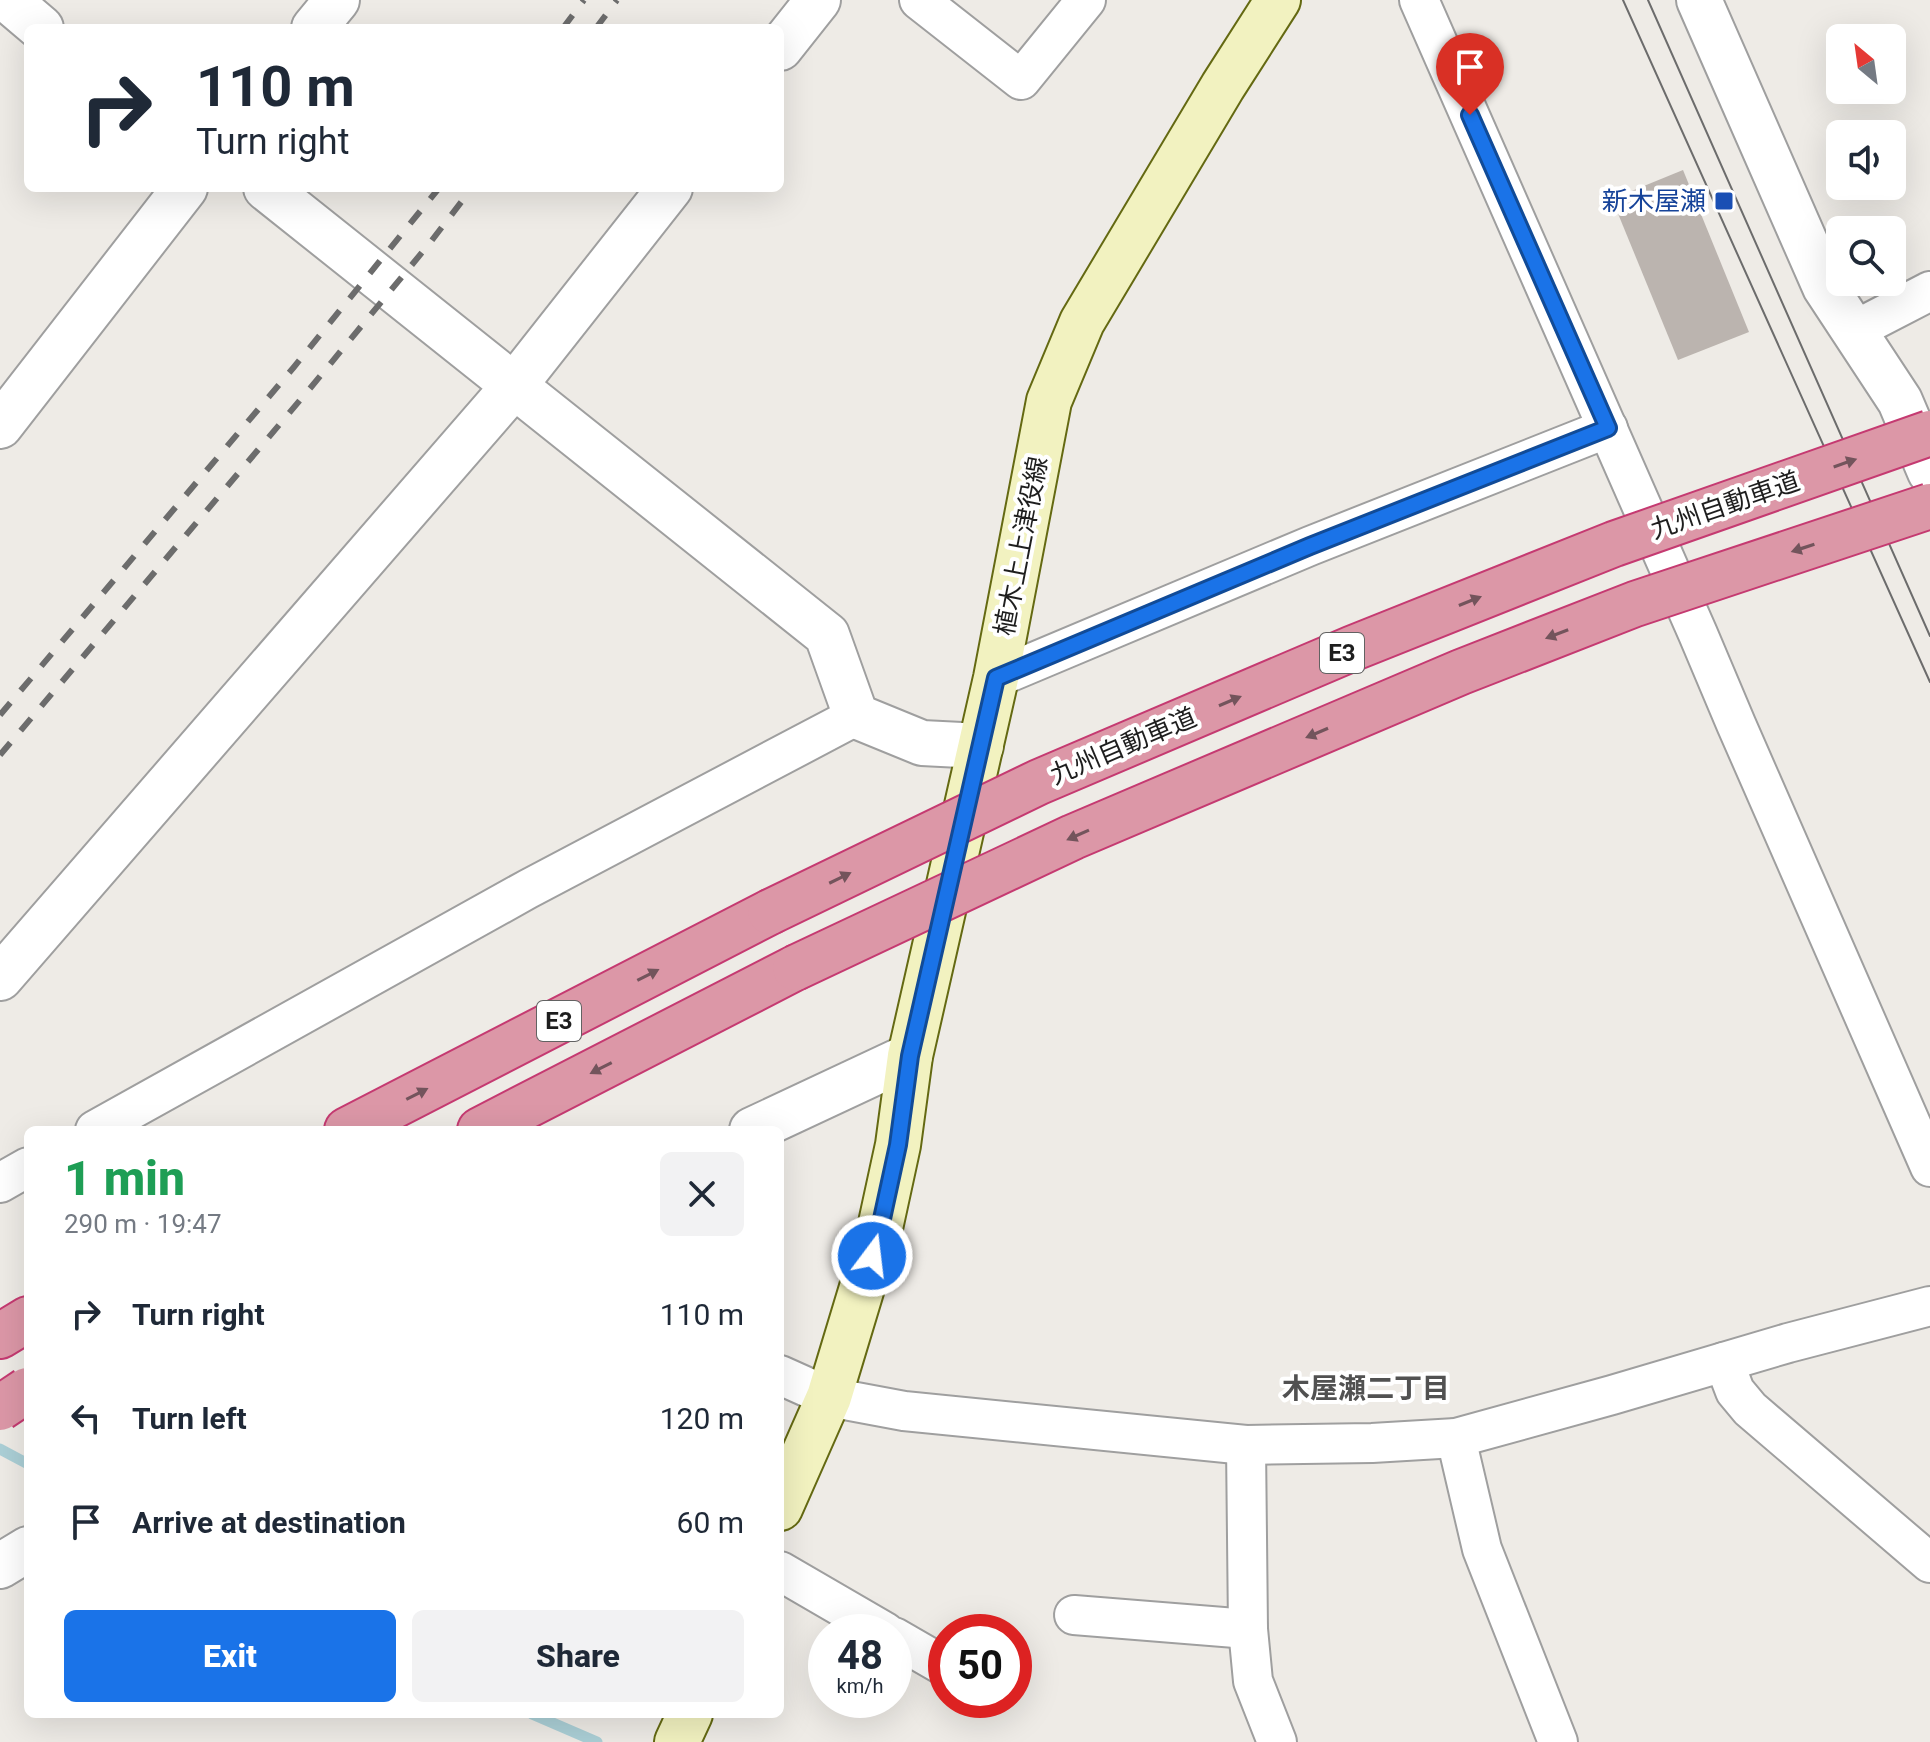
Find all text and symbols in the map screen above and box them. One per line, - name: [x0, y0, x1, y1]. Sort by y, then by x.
- north arrow: [1826, 24, 1906, 104]
- map controls: [1826, 24, 1906, 296]
- pin: [1436, 33, 1504, 115]
- icon: arrive: [1448, 45, 1492, 89]
- text: 110 m: [196, 54, 355, 120]
- icon: right: [64, 56, 168, 160]
- button: sound: [1826, 120, 1906, 200]
- text: Turn right: [196, 121, 349, 163]
- place label: 新木屋瀬: [1602, 186, 1706, 216]
- marker: 新木屋瀬: [1713, 190, 1735, 212]
- button: search: [1826, 216, 1906, 296]
- street label: 植木上上津役線: [989, 454, 1053, 638]
- one-way arrow: [1833, 456, 1857, 468]
- street label: 九州自動車道: [1646, 465, 1804, 545]
- one-way arrow: [1790, 543, 1814, 555]
- one-way arrow: [1458, 594, 1482, 607]
- one-way arrow: [1545, 628, 1569, 641]
- road number: E3: [1320, 633, 1364, 673]
- one-way arrow: [1218, 694, 1242, 707]
- street label: 九州自動車道: [1045, 702, 1201, 790]
- one-way arrow: [1305, 726, 1329, 739]
- one-way arrow: [1066, 828, 1090, 842]
- one-way arrow: [829, 871, 852, 885]
- one-way arrow: [636, 968, 659, 981]
- road number: E3: [537, 1001, 581, 1041]
- one-way arrow: [590, 1060, 612, 1074]
- one-way arrow: [405, 1088, 428, 1101]
- text: 1 min: [64, 1150, 185, 1207]
- button: close: [660, 1152, 744, 1236]
- text: 290 m · 19:47: [64, 1209, 222, 1239]
- position arrow: [830, 1214, 914, 1298]
- icon: right: [64, 1292, 108, 1336]
- text: Turn right: [132, 1297, 265, 1332]
- text: 110 m: [660, 1297, 744, 1332]
- district label: 木屋瀬二丁目: [1282, 1372, 1450, 1405]
- icon: left: [64, 1396, 108, 1440]
- text: Turn left: [132, 1401, 247, 1436]
- text: 120 m: [660, 1401, 744, 1436]
- icon: arrive: [64, 1500, 108, 1544]
- text: Arrive at destination: [132, 1505, 406, 1540]
- text: 60 m: [677, 1505, 744, 1540]
- button: Exit: [64, 1610, 396, 1702]
- button: Share: [412, 1610, 744, 1702]
- speed limit sign: 50: [928, 1614, 1032, 1718]
- text: 48: [837, 1632, 883, 1679]
- text: km/h: [837, 1674, 883, 1698]

